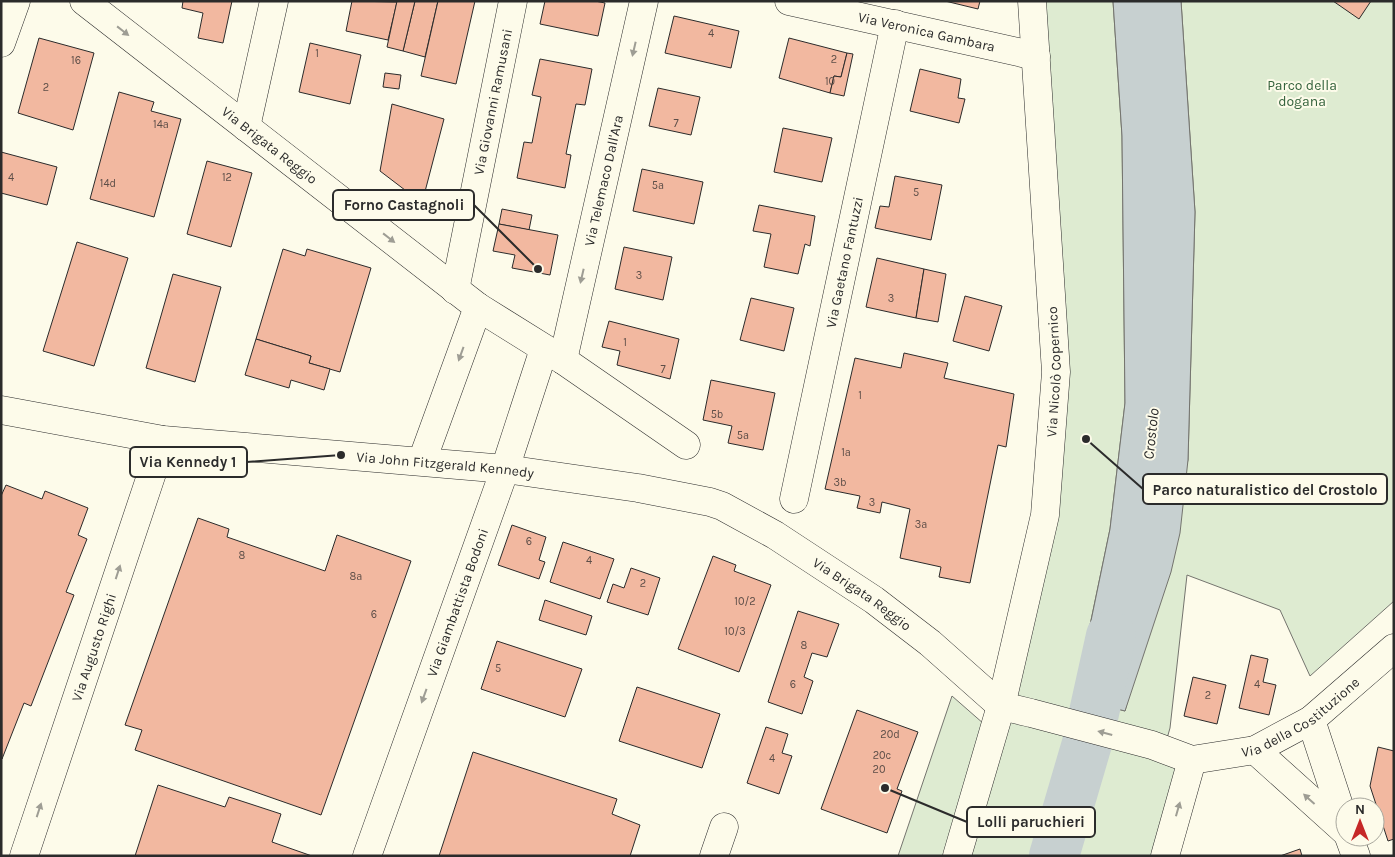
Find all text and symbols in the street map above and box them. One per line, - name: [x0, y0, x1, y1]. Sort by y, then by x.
- street label: Via Veronica Gambara: [856, 8, 997, 55]
- one-way arrow: [116, 26, 129, 37]
- street label: Via Giovanni Ramusani: [470, 27, 516, 176]
- house number: 4: [708, 27, 714, 40]
- one-way arrow: [630, 41, 638, 56]
- house number: 1: [315, 47, 319, 60]
- house number: 2: [831, 53, 837, 66]
- house number: 16: [71, 54, 81, 67]
- house number: 10: [825, 75, 835, 88]
- park label: Parco della dogana: [1267, 77, 1337, 110]
- house number: 2: [43, 81, 49, 94]
- street label: Via Brigata Reggio: [218, 103, 321, 188]
- street label: Via Telemaco Dall'Ara: [580, 113, 627, 248]
- house number: 7: [673, 117, 679, 130]
- house number: 14a: [153, 118, 169, 131]
- house number: 4: [8, 171, 14, 184]
- house number: 12: [222, 171, 232, 184]
- house number: 14d: [100, 177, 116, 190]
- house number: 5a: [652, 179, 664, 192]
- house number: 5: [913, 186, 919, 199]
- callout: Forno Castagnoli: [333, 190, 474, 220]
- street label: Via Gaetano Fantuzzi: [822, 195, 867, 330]
- text: Forno Castagnoli: [344, 196, 464, 214]
- one-way arrow: [382, 233, 395, 244]
- one-way arrow: [578, 268, 586, 283]
- house number: 3: [636, 269, 642, 282]
- house number: 3: [888, 292, 894, 305]
- street label: Via Nicolò Copernico: [1043, 306, 1065, 438]
- house number: 1: [623, 336, 627, 349]
- one-way arrow: [457, 347, 465, 362]
- house number: 7: [660, 363, 666, 376]
- house number: 1: [858, 389, 862, 402]
- water label: Crostolo: [1139, 407, 1163, 461]
- house number: 5b: [711, 408, 723, 421]
- house number: 5a: [737, 429, 749, 442]
- house number: 1a: [841, 446, 851, 459]
- callout: Via Kennedy 1: [130, 447, 247, 477]
- street label: Via John Fitzgerald Kennedy: [356, 448, 535, 482]
- text: Via Kennedy 1: [140, 453, 236, 471]
- callout: Parco naturalistico del Crostolo: [1143, 474, 1387, 504]
- house number: 3b: [833, 476, 847, 489]
- text: Parco naturalistico del Crostolo: [1153, 481, 1377, 499]
- house number: 3: [869, 496, 875, 509]
- house number: 3a: [915, 518, 927, 531]
- street label: Via Giambattista Bodoni: [423, 526, 492, 679]
- house number: 6: [526, 535, 532, 548]
- house number: 8: [239, 549, 246, 562]
- house number: 4: [586, 554, 592, 567]
- street label: Via Brigata Reggio: [810, 554, 915, 634]
- one-way arrow: [115, 565, 123, 580]
- house number: 8a: [350, 570, 362, 583]
- house number: 2: [640, 577, 646, 590]
- street label: Via Augusto Righi: [68, 591, 120, 704]
- house number: 10/2: [734, 595, 756, 608]
- house number: 6: [371, 608, 377, 621]
- house number: 10/3: [724, 625, 746, 638]
- house number: 8: [801, 639, 808, 652]
- house number: 5: [495, 662, 501, 675]
- street label: Via della Costituzione: [1240, 673, 1363, 761]
- house number: 6: [790, 678, 796, 691]
- house number: 4: [1254, 678, 1260, 691]
- one-way arrow: [420, 689, 428, 704]
- house number: 2: [1205, 689, 1211, 702]
- house number: 20d: [880, 728, 900, 741]
- one-way arrow: [1097, 728, 1112, 736]
- house number: 20c: [873, 749, 892, 762]
- house number: 4: [769, 752, 775, 765]
- house number: 20: [873, 763, 885, 776]
- one-way arrow: [1302, 793, 1315, 804]
- north arrow: [1335, 797, 1385, 847]
- one-way arrow: [1174, 801, 1182, 816]
- text: N: [1355, 801, 1365, 818]
- one-way arrow: [36, 802, 44, 817]
- callout: Lolli paruchieri: [967, 807, 1095, 837]
- text: Lolli paruchieri: [977, 813, 1085, 831]

